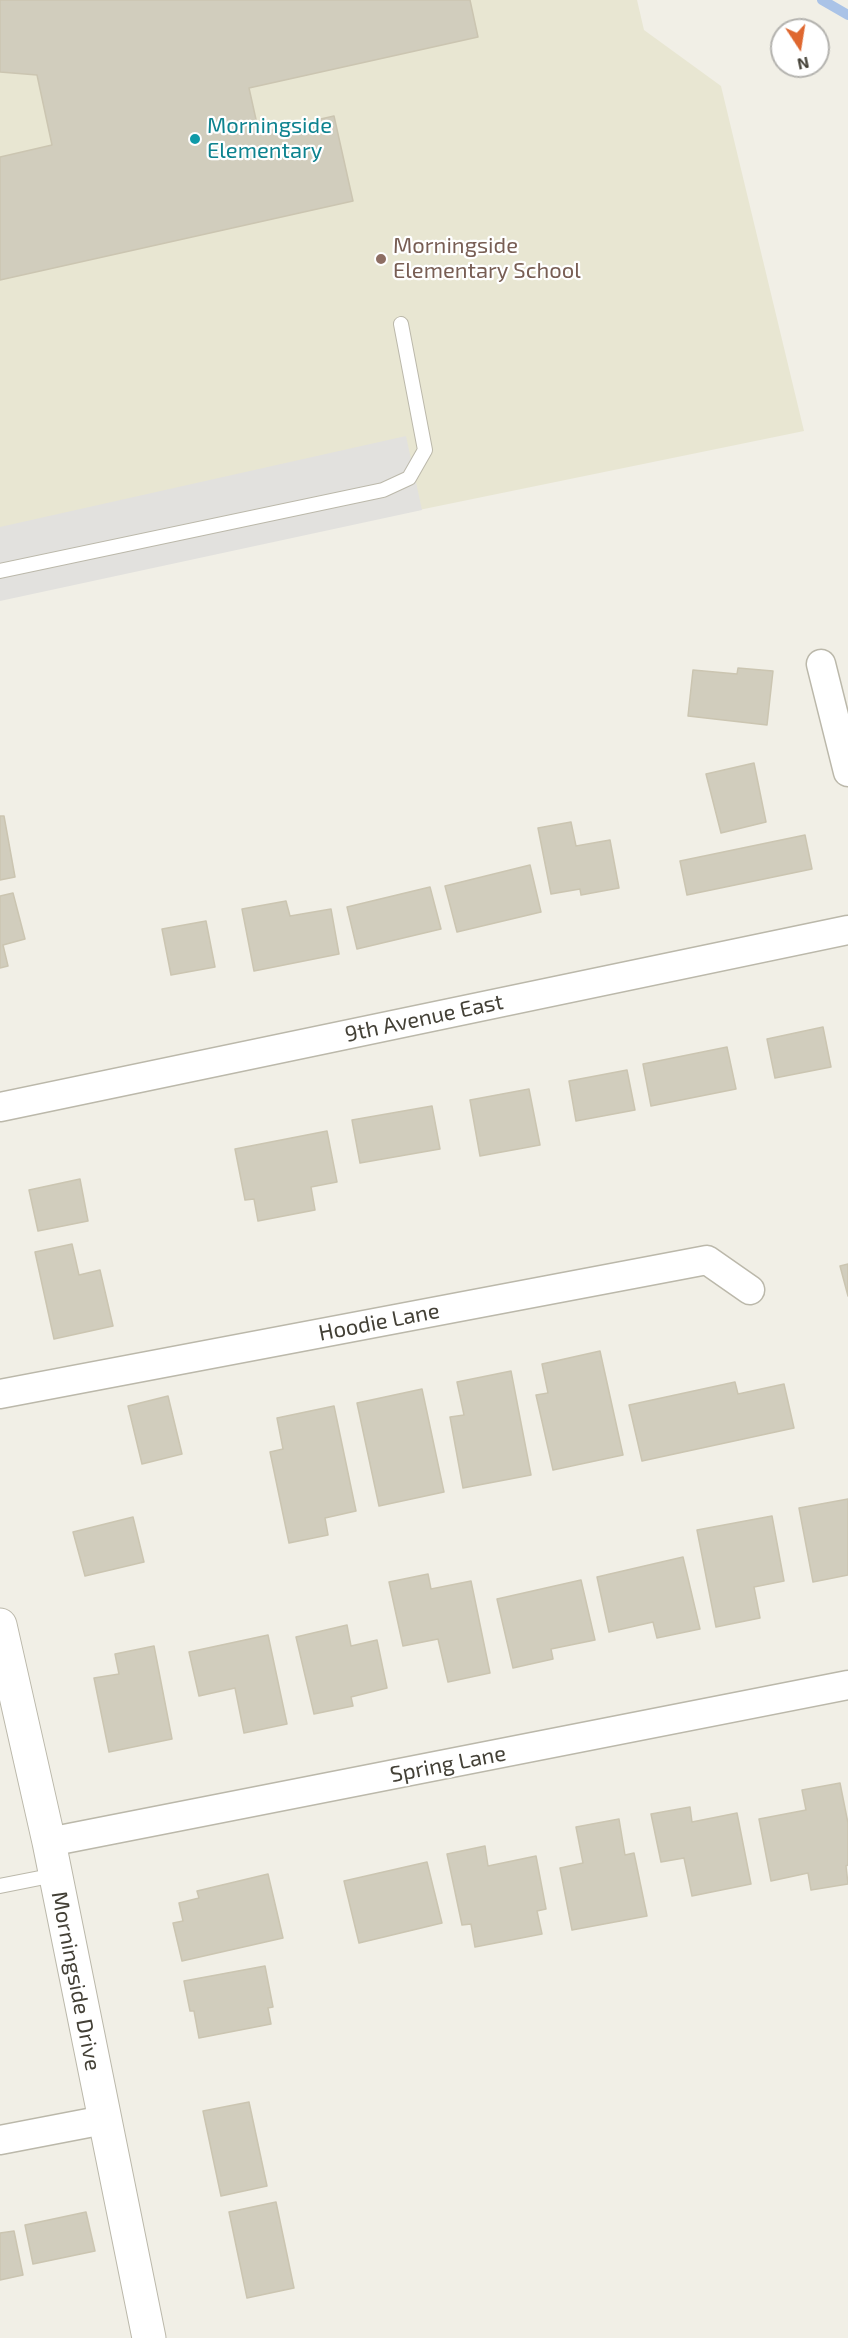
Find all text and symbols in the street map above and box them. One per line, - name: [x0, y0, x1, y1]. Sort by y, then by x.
- north arrow: [770, 18, 830, 78]
- text: N: [796, 54, 811, 75]
- place label: Morningside Elementary: [207, 113, 332, 164]
- marker: Morningside Elementary: [188, 132, 202, 146]
- place label: Morningside Elementary School: [393, 233, 581, 284]
- marker: Morningside Elementary School: [374, 252, 388, 266]
- street label: 9th Avenue East: [342, 988, 506, 1048]
- street label: Hoodie Lane: [316, 1297, 442, 1347]
- street label: Spring Lane: [388, 1740, 508, 1788]
- street label: Morningside Drive: [46, 1889, 106, 2073]

